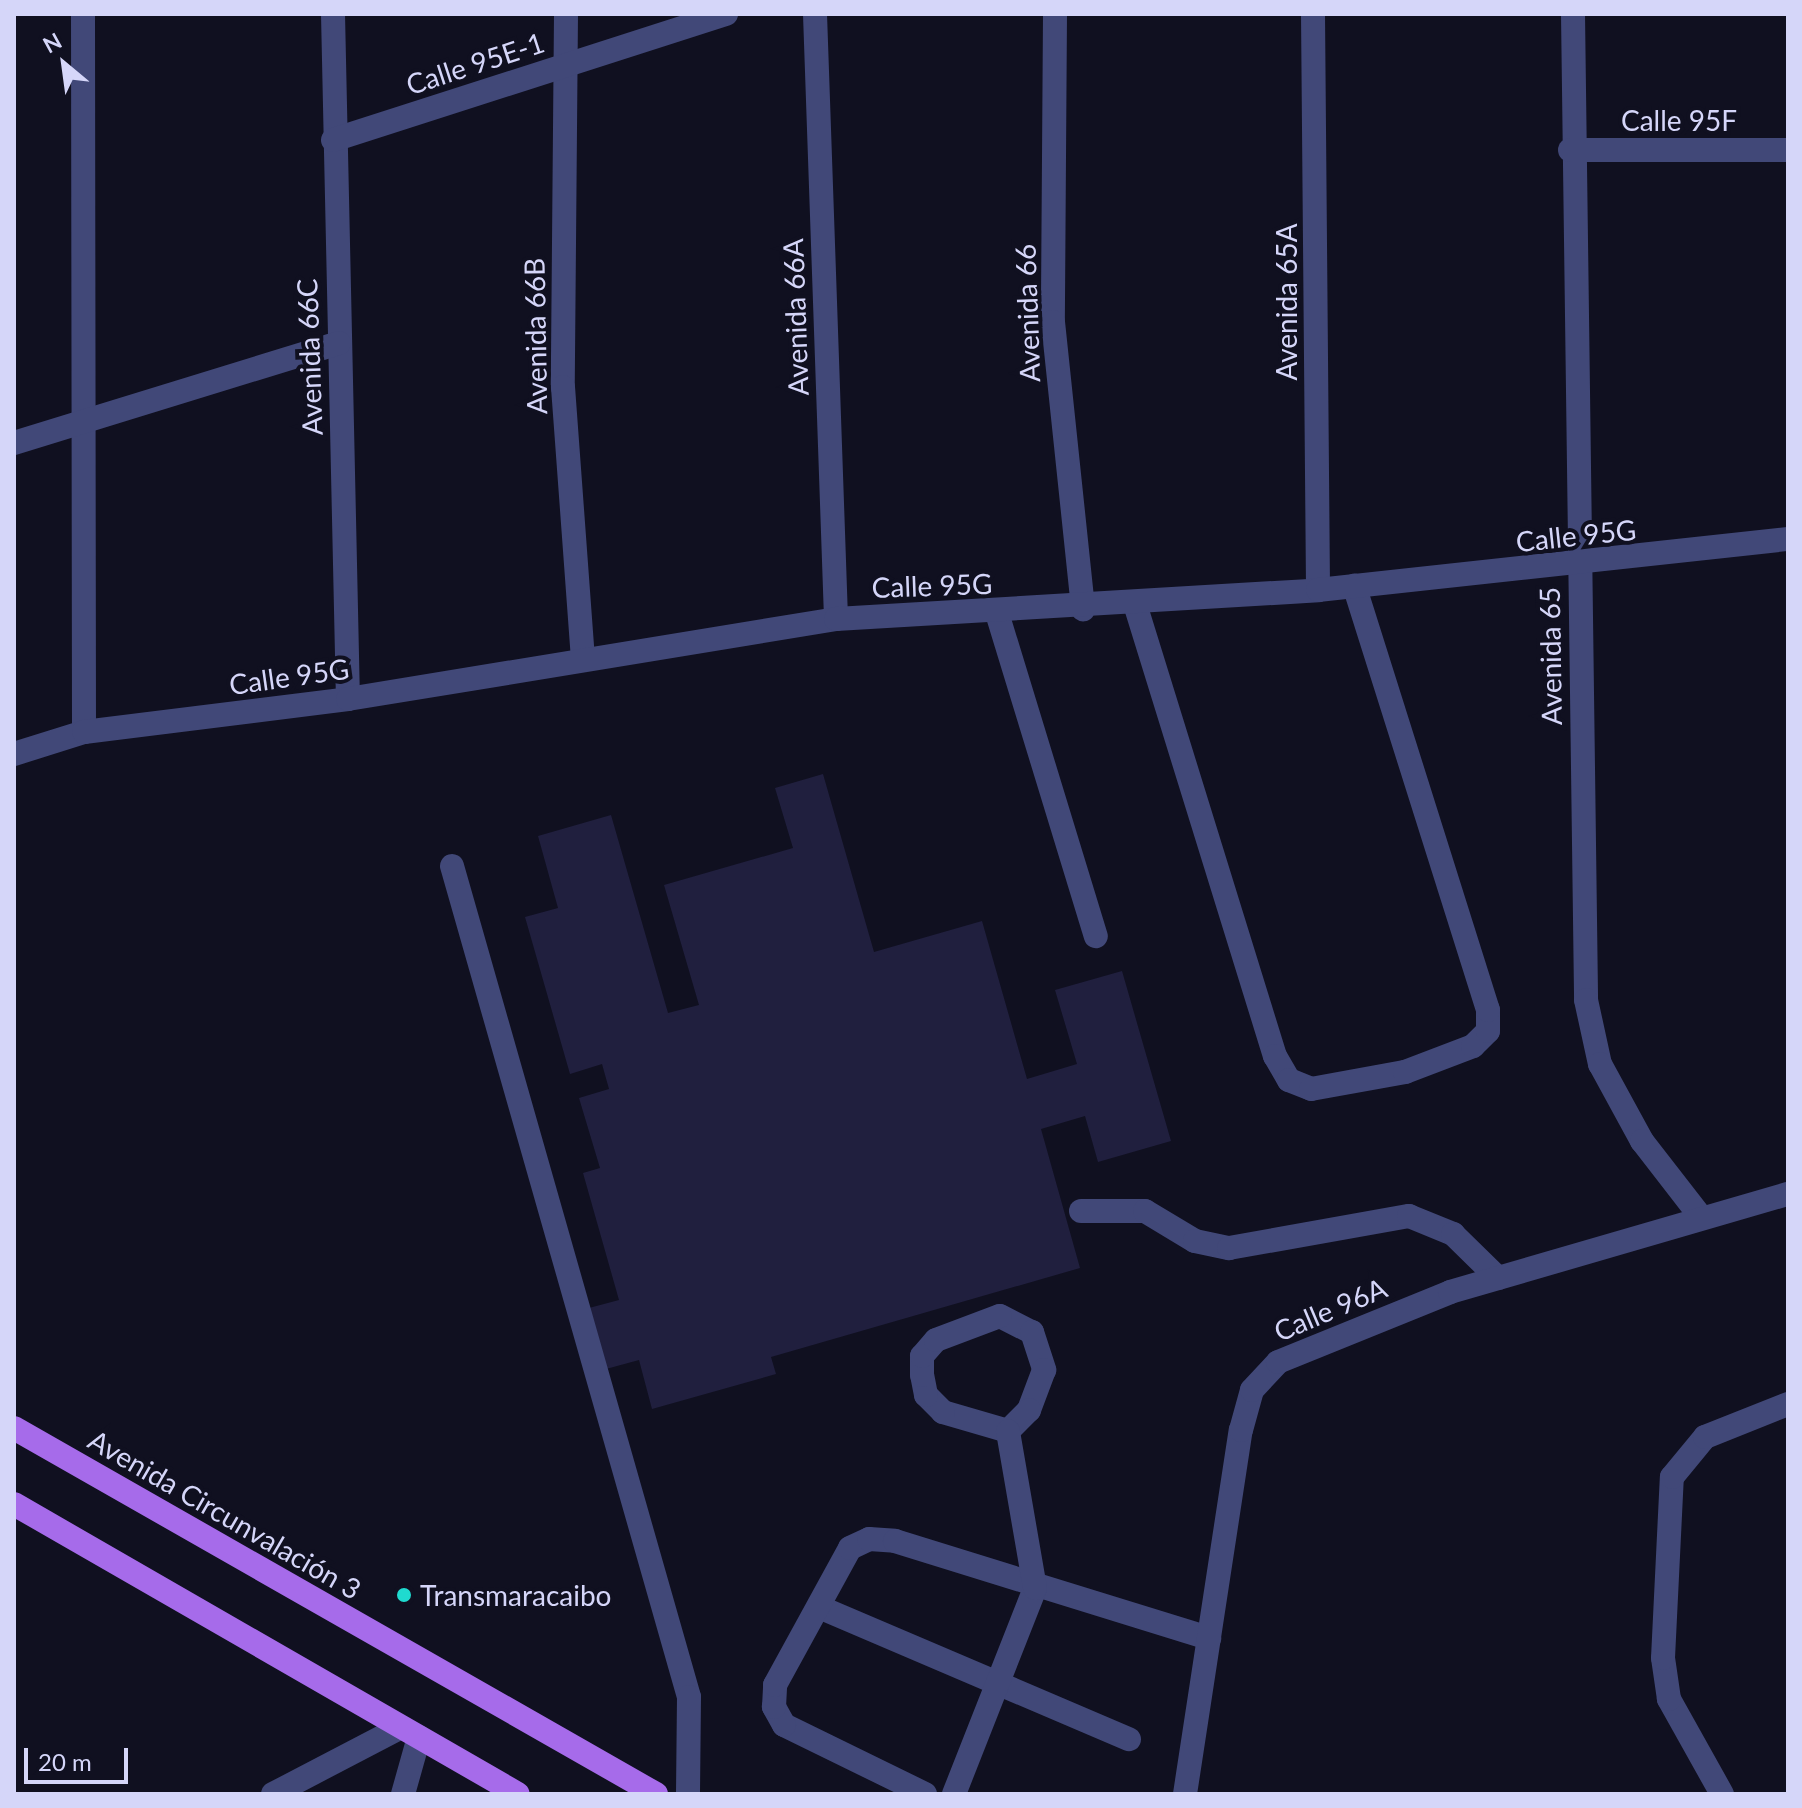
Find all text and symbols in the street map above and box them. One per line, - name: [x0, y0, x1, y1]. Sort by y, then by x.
- north arrow: [24, 24, 104, 104]
- street label: Calle 95E-1: [402, 25, 548, 101]
- text: N: [38, 27, 66, 58]
- street label: Calle 95F: [1621, 103, 1737, 137]
- street label: Avenida 65A: [1269, 223, 1303, 381]
- street label: Avenida 66A: [775, 238, 815, 396]
- street label: Avenida 66: [1008, 243, 1046, 383]
- street label: Avenida 66B: [517, 258, 553, 414]
- street label: Avenida 66C: [289, 278, 329, 436]
- street label: Calle 95G: [1514, 512, 1638, 558]
- street label: Calle 95G: [871, 566, 993, 604]
- street label: Avenida 65: [1532, 587, 1568, 725]
- street label: Calle 95G: [227, 651, 351, 701]
- street label: Calle 96A: [1269, 1270, 1391, 1348]
- street label: Avenida Circunvalación 3: [83, 1422, 367, 1606]
- place label: Transmaracaibo: [420, 1578, 611, 1612]
- marker: Transmaracaibo: [395, 1586, 413, 1604]
- scale bar: [28, 1732, 132, 1782]
- text: 20 m: [38, 1747, 92, 1776]

